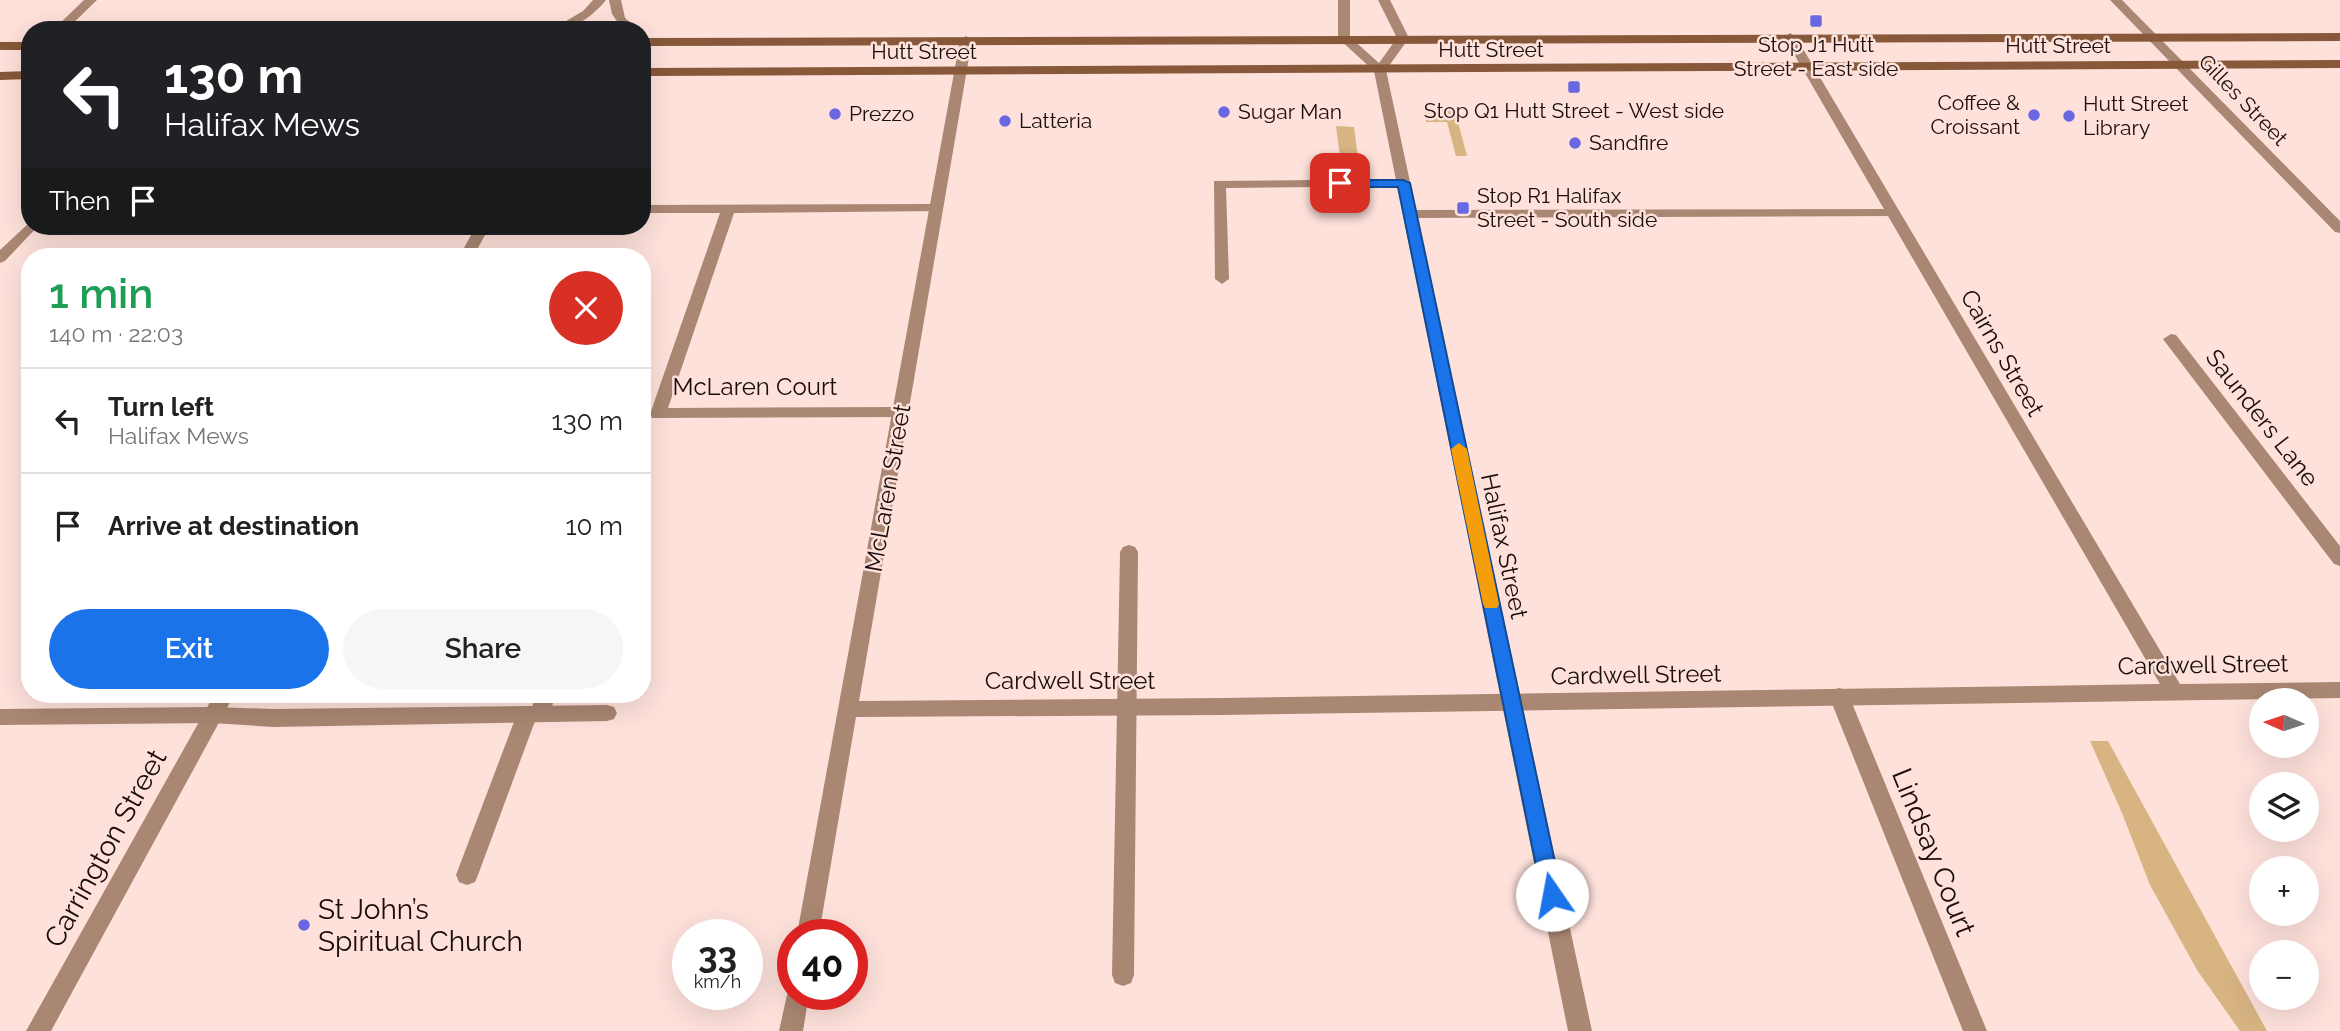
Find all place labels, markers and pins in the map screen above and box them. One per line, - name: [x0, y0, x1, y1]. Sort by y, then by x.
- marker: Stop J1 Hutt Street - East side: [1808, 13, 1824, 29]
- place label: Stop J1 Hutt Street - East side: [1734, 32, 1898, 81]
- marker: Stop Q1 Hutt Street - West side: [1566, 79, 1582, 95]
- place label: Coffee & Croissant: [1931, 90, 2020, 139]
- place label: Hutt Street Library: [2083, 91, 2189, 140]
- place label: Stop Q1 Hutt Street - West side: [1424, 98, 1724, 123]
- place label: Sugar Man: [1238, 99, 1342, 124]
- place label: Prezzo: [849, 101, 914, 126]
- marker: Sugar Man: [1216, 104, 1232, 120]
- marker: Prezzo: [827, 106, 843, 122]
- marker: Coffee & Croissant: [2026, 107, 2042, 123]
- place label: Latteria: [1019, 108, 1092, 133]
- marker: Hutt Street Library: [2061, 108, 2077, 124]
- marker: Latteria: [997, 113, 1013, 129]
- place label: Sandfire: [1589, 130, 1668, 155]
- marker: Sandfire: [1567, 135, 1583, 151]
- pin: [1310, 153, 1370, 213]
- place label: Stop R1 Halifax Street - South side: [1477, 183, 1657, 232]
- marker: Stop R1 Halifax Street - South side: [1455, 200, 1471, 216]
- place label: St John’s Spiritual Church: [318, 893, 523, 958]
- marker: St John’s Spiritual Church: [296, 917, 312, 933]

